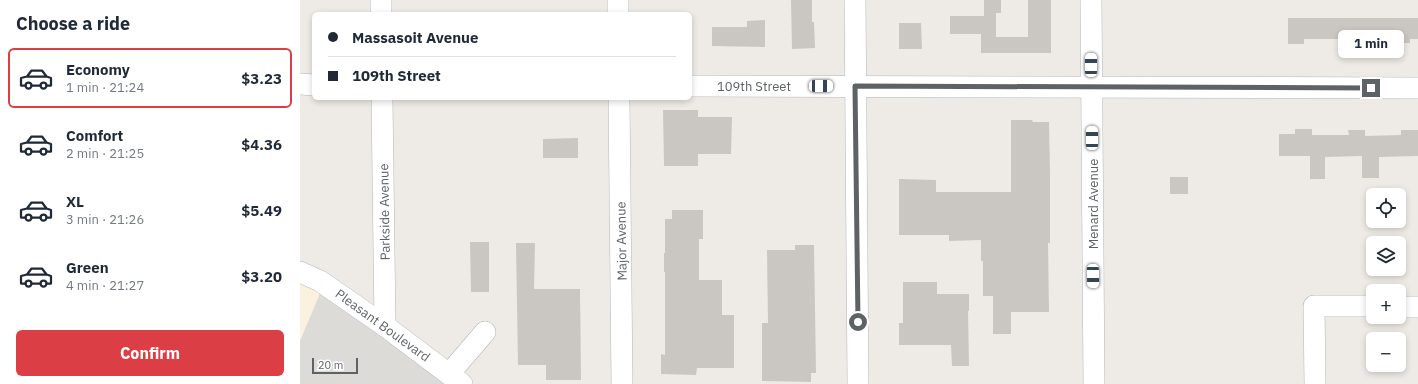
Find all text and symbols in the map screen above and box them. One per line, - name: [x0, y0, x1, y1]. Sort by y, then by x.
- text: Choose a ride: [16, 12, 130, 35]
- text: Massasoit Avenue: [352, 28, 478, 47]
- callout: 1 min: [1338, 30, 1404, 58]
- text: 1 min: [1354, 35, 1388, 52]
- car: [1085, 53, 1097, 77]
- icon: car: [18, 60, 54, 96]
- text: Economy: [66, 60, 130, 79]
- text: 109th Street: [352, 66, 441, 85]
- text: $3.23: [241, 69, 282, 88]
- street label: 109th Street: [717, 78, 791, 95]
- text: 1 min · 21:24: [66, 79, 144, 96]
- route end: [1362, 79, 1380, 97]
- car: [809, 80, 833, 92]
- icon: car: [18, 126, 54, 162]
- text: Comfort: [66, 126, 123, 145]
- car: [1086, 126, 1098, 150]
- text: $4.36: [241, 135, 282, 154]
- text: 2 min · 21:25: [66, 145, 144, 162]
- street label: Menard Avenue: [1085, 159, 1102, 249]
- street label: Parkside Avenue: [375, 163, 394, 261]
- map controls: [1366, 188, 1406, 372]
- button: locate: [1366, 188, 1406, 228]
- icon: car: [18, 192, 54, 228]
- text: XL: [66, 192, 84, 211]
- text: $5.49: [241, 201, 282, 220]
- street label: Major Avenue: [612, 201, 631, 281]
- text: 3 min · 21:26: [66, 211, 144, 228]
- button: layers: [1366, 236, 1406, 276]
- icon: car: [18, 258, 54, 294]
- text: Green: [66, 258, 109, 277]
- car: [1087, 264, 1099, 288]
- text: $3.20: [241, 267, 282, 286]
- text: 4 min · 21:27: [66, 277, 144, 294]
- button: +: [1366, 284, 1406, 324]
- street label: Pleasant Boulevard: [332, 285, 433, 365]
- route start: [849, 313, 867, 331]
- button: Confirm: [16, 330, 284, 376]
- button: −: [1366, 332, 1406, 372]
- scale bar: [312, 356, 358, 375]
- text: 20 m: [318, 358, 343, 372]

